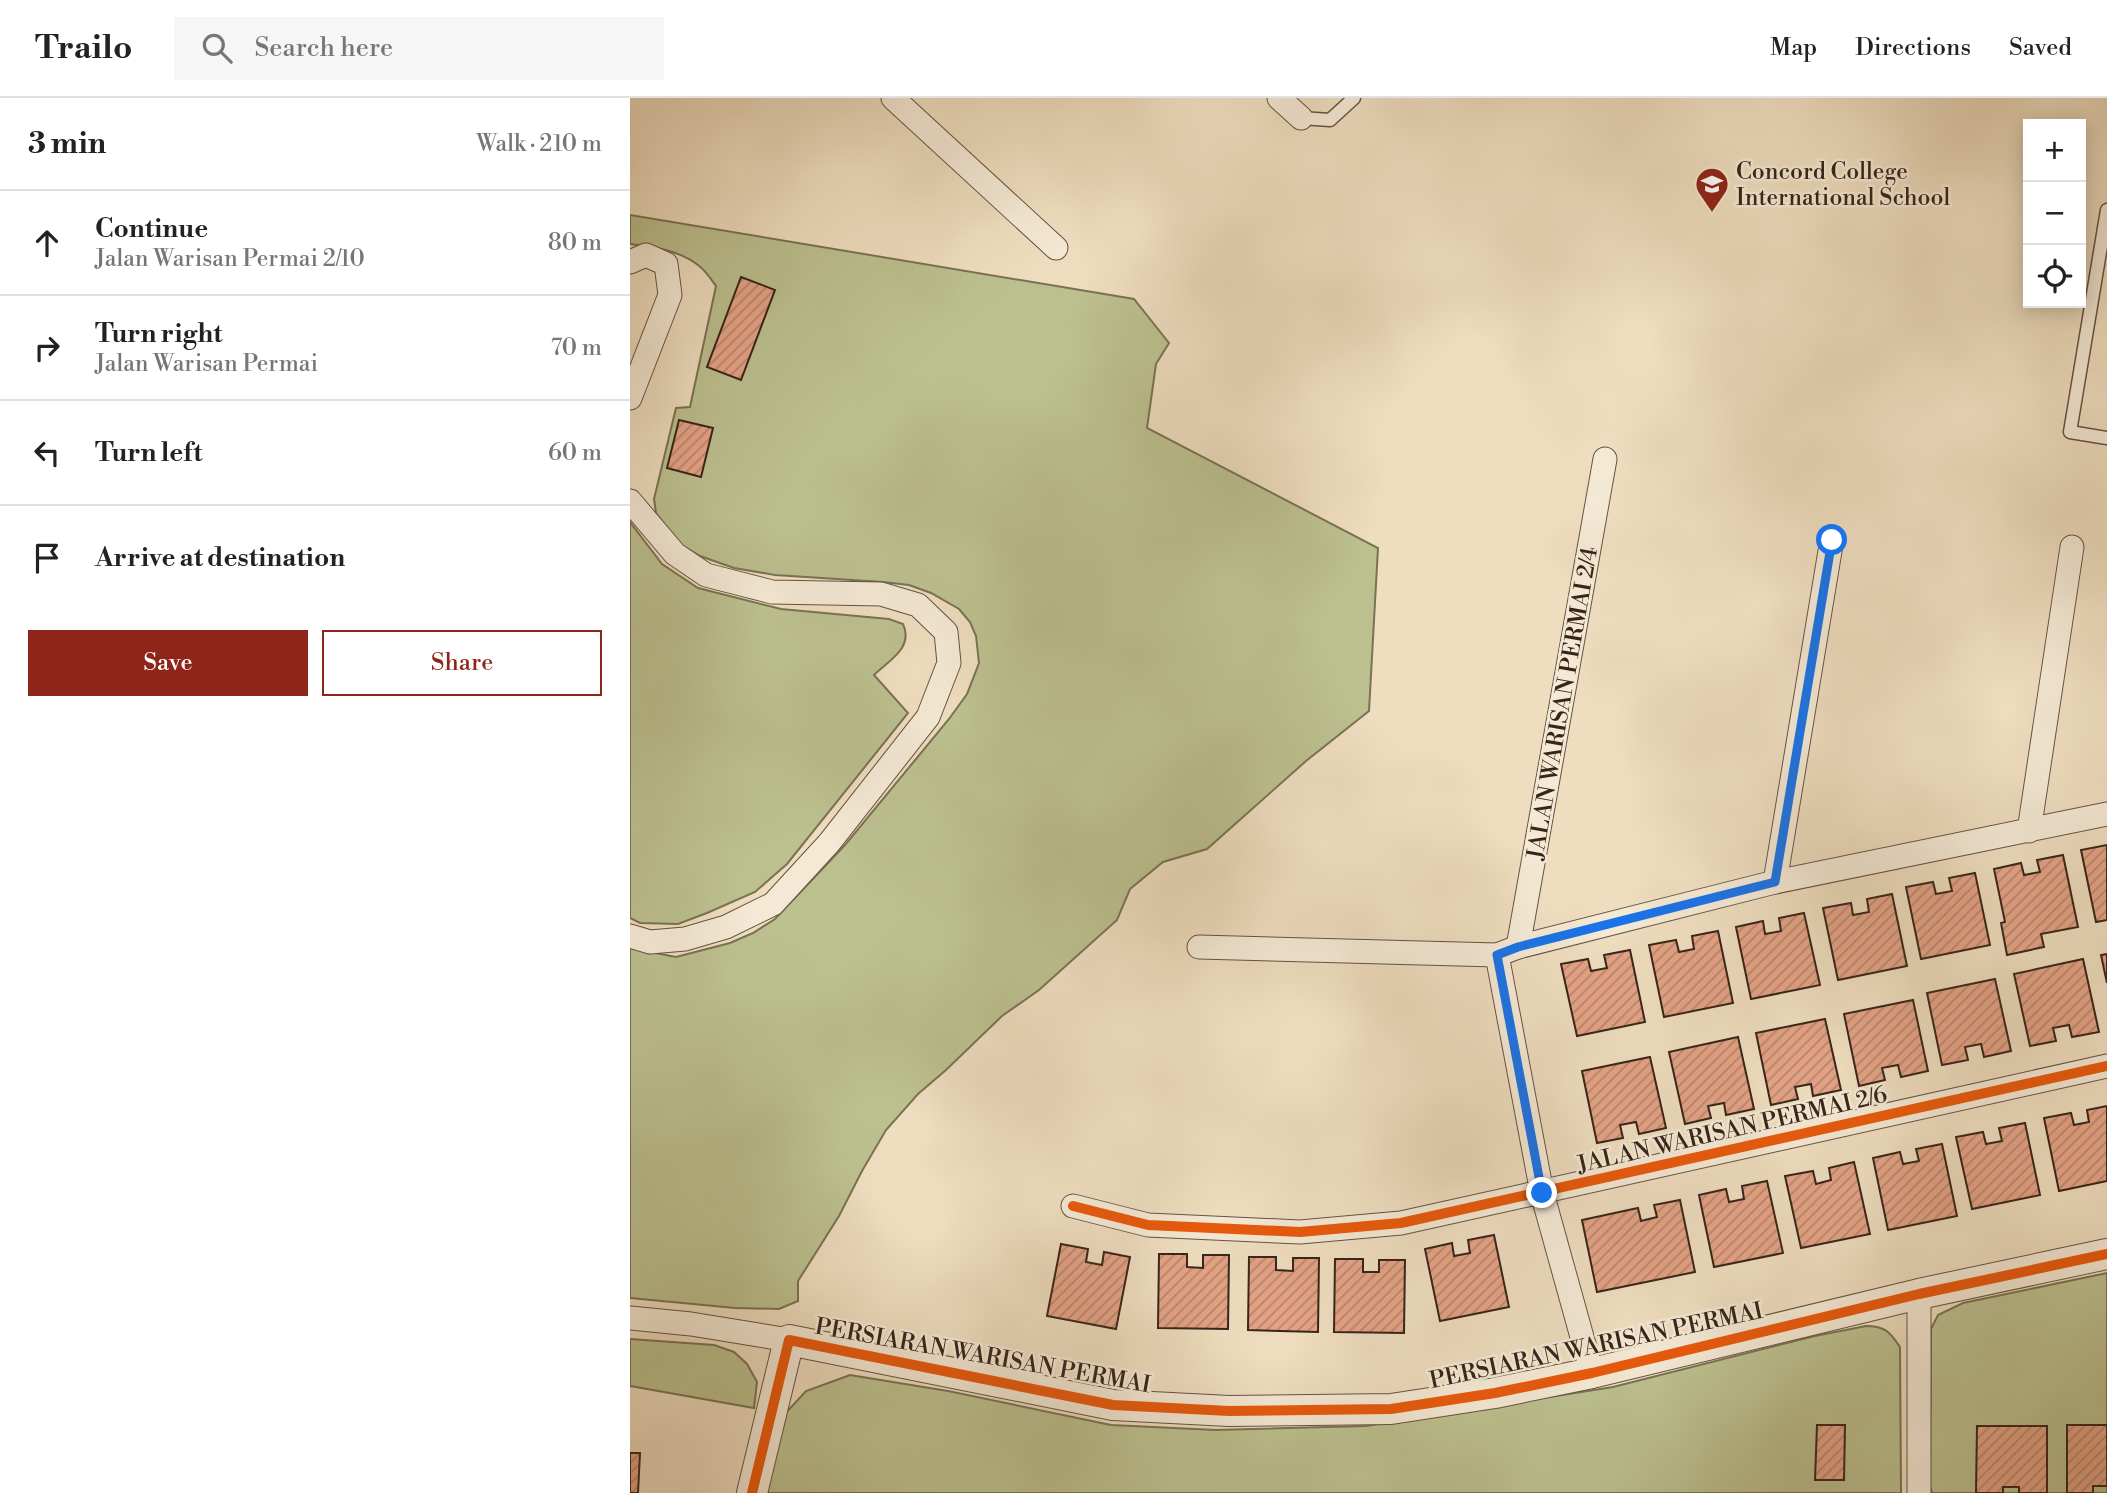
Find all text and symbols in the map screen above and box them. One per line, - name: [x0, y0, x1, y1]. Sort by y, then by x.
- search box: [174, 17, 664, 80]
- text: Trailo: [35, 28, 132, 69]
- icon: search: [198, 29, 236, 67]
- text: Search here: [254, 32, 393, 64]
- text: Map: [1770, 33, 1817, 63]
- text: Directions: [1855, 33, 1971, 63]
- text: Saved: [2009, 33, 2072, 63]
- map controls: [2023, 119, 2086, 308]
- button: +: [2023, 119, 2086, 182]
- text: 3 min: [28, 125, 106, 163]
- text: Walk · 210 m: [476, 130, 602, 158]
- place label: Concord College International School: [1736, 158, 1950, 212]
- school or university icon: Concord College International School: [1693, 165, 1731, 214]
- button: −: [2023, 182, 2086, 245]
- text: Continue: [95, 213, 208, 245]
- icon: ahead: [28, 224, 66, 262]
- text: 80 m: [548, 229, 602, 257]
- text: Jalan Warisan Permai 2/10: [95, 245, 365, 273]
- button: locate: [2023, 245, 2086, 308]
- text: Turn right: [95, 318, 223, 350]
- icon: right: [28, 329, 66, 367]
- text: 70 m: [551, 334, 602, 362]
- text: Jalan Warisan Permai: [95, 350, 318, 378]
- icon: left: [28, 434, 66, 472]
- text: Turn left: [95, 437, 203, 469]
- text: 60 m: [548, 439, 602, 467]
- route start: [1816, 524, 1847, 555]
- icon: arrive: [28, 539, 66, 577]
- text: Arrive at destination: [95, 542, 345, 574]
- street label: JALAN WARISAN PERMAI 2/4: [1521, 545, 1604, 863]
- button: Save: [28, 630, 308, 696]
- button: Share: [322, 630, 602, 696]
- street label: JALAN WARISAN PERMAI 2/6: [1574, 1081, 1890, 1180]
- route end: [1526, 1177, 1557, 1208]
- street label: PERSIARAN WARISAN PERMAI: [1427, 1297, 1766, 1395]
- street label: PERSIARAN WARISAN PERMAI: [813, 1313, 1153, 1399]

